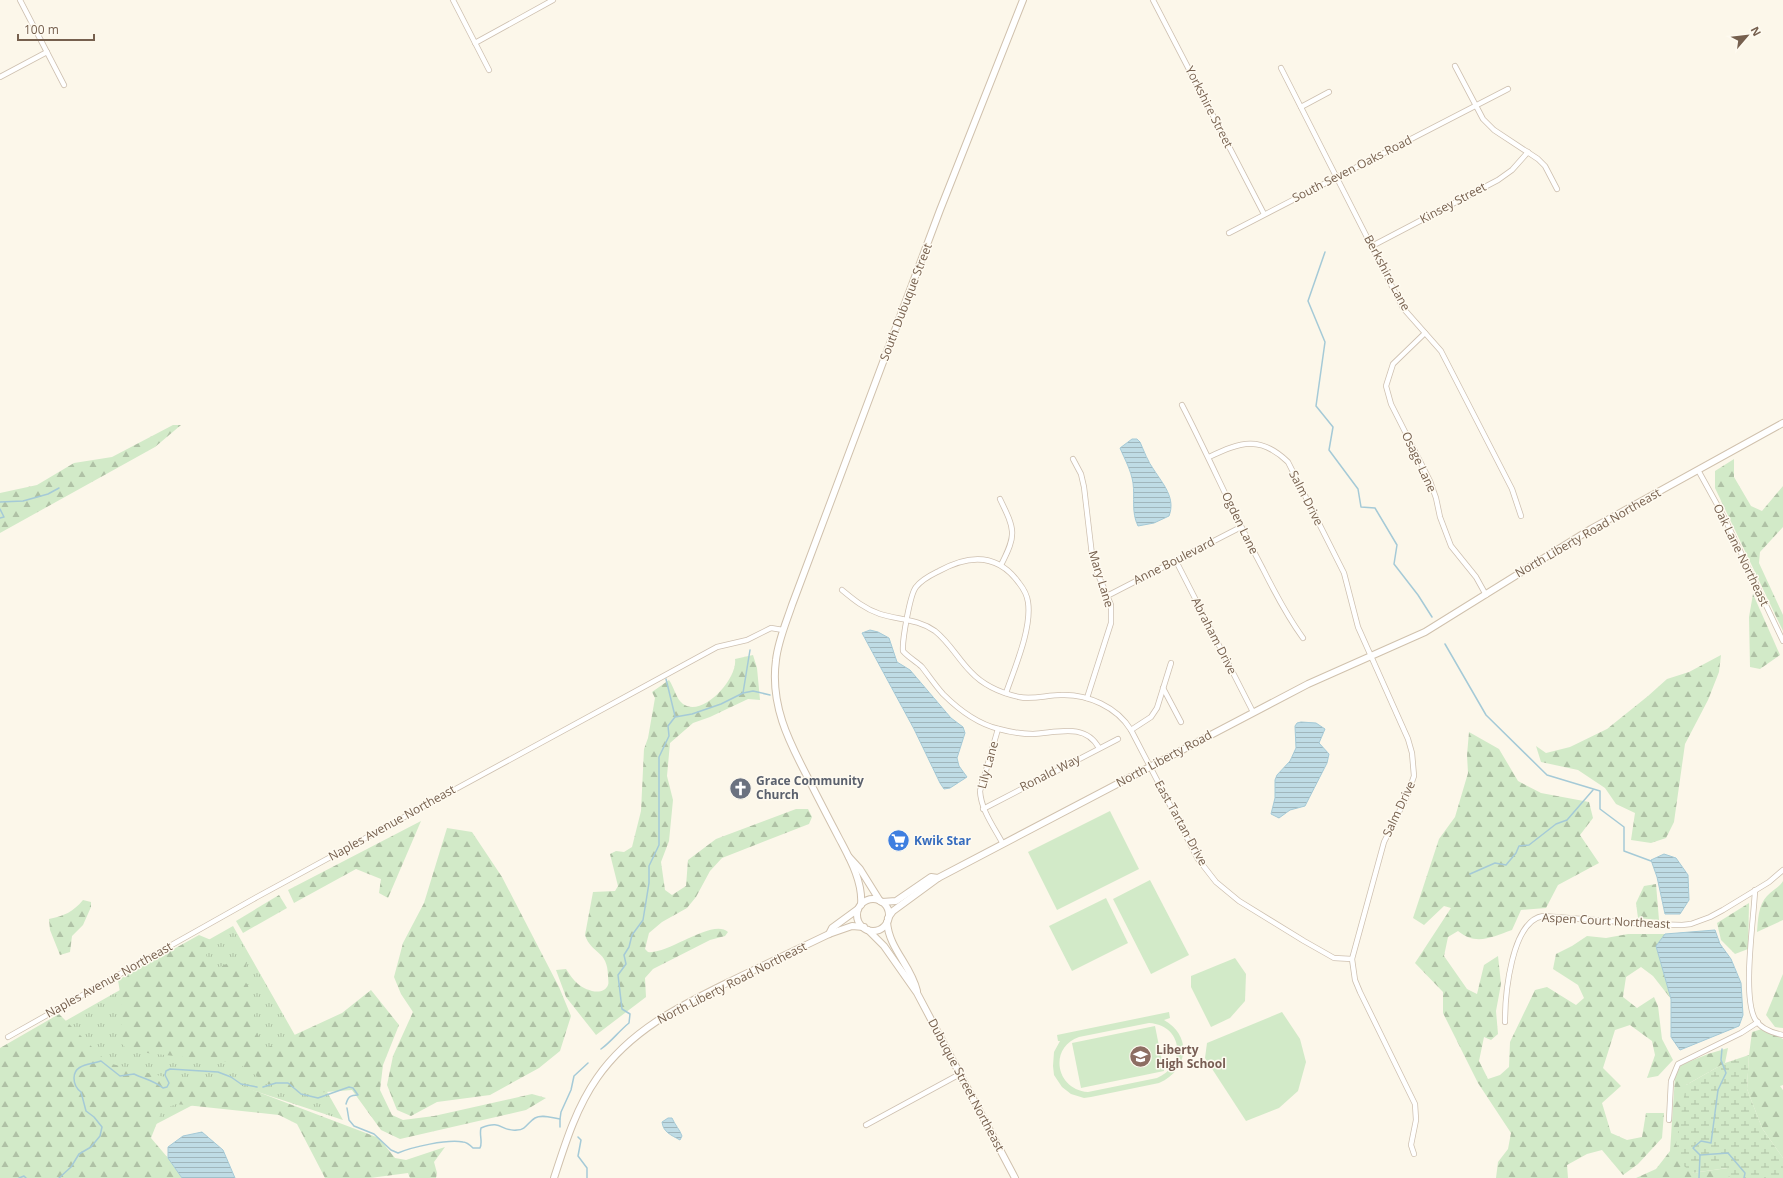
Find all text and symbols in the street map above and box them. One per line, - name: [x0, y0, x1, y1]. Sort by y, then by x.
- scale bar: [18, 16, 94, 42]
- north arrow: [1727, 16, 1767, 56]
- text: 100 m: [24, 21, 59, 38]
- text: N: [1748, 24, 1765, 39]
- street label: Yorkshire Street: [1182, 63, 1237, 151]
- street label: South Seven Oaks Road: [1289, 131, 1415, 206]
- street label: Kinsey Street: [1417, 178, 1489, 227]
- street label: Berkshire Lane: [1360, 232, 1415, 314]
- street label: South Dubuque Street: [875, 241, 936, 363]
- street label: Osage Lane: [1398, 429, 1441, 495]
- street label: Salm Drive: [1285, 467, 1328, 529]
- street label: North Liberty Road Northeast: [1512, 484, 1664, 581]
- street label: Ogden Lane: [1218, 489, 1263, 557]
- street label: Oak Lane Northeast: [1709, 501, 1774, 609]
- street label: Anne Boulevard: [1130, 533, 1217, 588]
- street label: Mary Lane: [1085, 548, 1118, 610]
- street label: Abraham Drive: [1188, 594, 1241, 677]
- street label: North Liberty Road: [1113, 726, 1215, 791]
- street label: Lily Lane: [973, 739, 1002, 790]
- street label: Ronald Way: [1017, 750, 1084, 795]
- place label: Grace Community Church: [756, 772, 864, 803]
- church icon: Grace Community Church: [728, 775, 754, 801]
- street label: East Tartan Drive: [1151, 777, 1212, 869]
- street label: Salm Drive: [1378, 778, 1419, 840]
- street label: Naples Avenue Northeast: [325, 781, 458, 865]
- supermarket icon: Kwik Star: [885, 828, 911, 854]
- place label: Kwik Star: [914, 832, 972, 849]
- street label: Aspen Court Northeast: [1541, 909, 1671, 932]
- street label: North Liberty Road Northeast: [654, 937, 809, 1028]
- street label: Naples Avenue Northeast: [42, 938, 175, 1022]
- street label: Dubuque Street Northeast: [924, 1015, 1009, 1154]
- place label: Liberty High School: [1156, 1041, 1226, 1072]
- school or university icon: Liberty High School: [1128, 1044, 1154, 1070]

